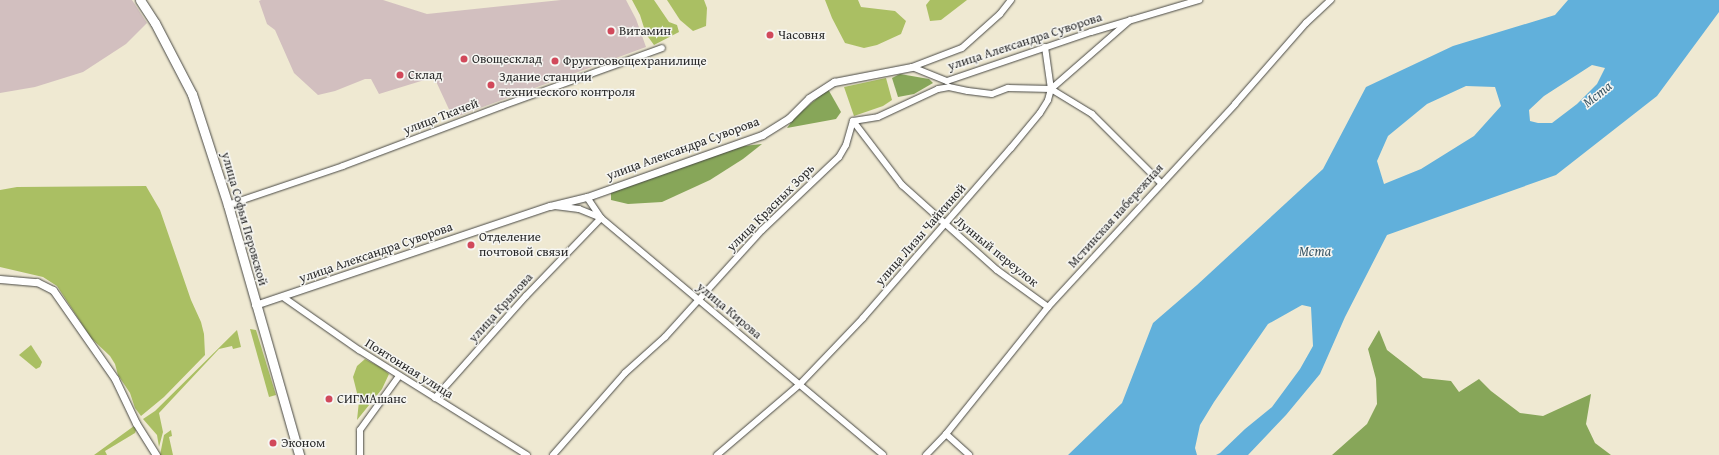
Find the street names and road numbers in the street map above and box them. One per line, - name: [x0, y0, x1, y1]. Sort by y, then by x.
- street label: улица Александра Суворова: [946, 10, 1104, 74]
- street label: улица Ткачей: [401, 96, 481, 138]
- street label: улица Александра Суворова: [605, 114, 761, 184]
- street label: улица Софьи Перовской: [217, 150, 271, 288]
- street label: улица Красных Зорь: [724, 161, 818, 255]
- street label: Мстинская набережная: [1065, 161, 1167, 271]
- street label: улица Лизы Чайкиной: [873, 181, 969, 289]
- street label: Лунный переулок: [951, 213, 1041, 291]
- street label: улица Александра Суворова: [297, 219, 455, 287]
- street label: улица Крылова: [466, 270, 536, 346]
- street label: улица Кирова: [693, 279, 765, 343]
- street label: Понтонная улица: [362, 336, 456, 402]

